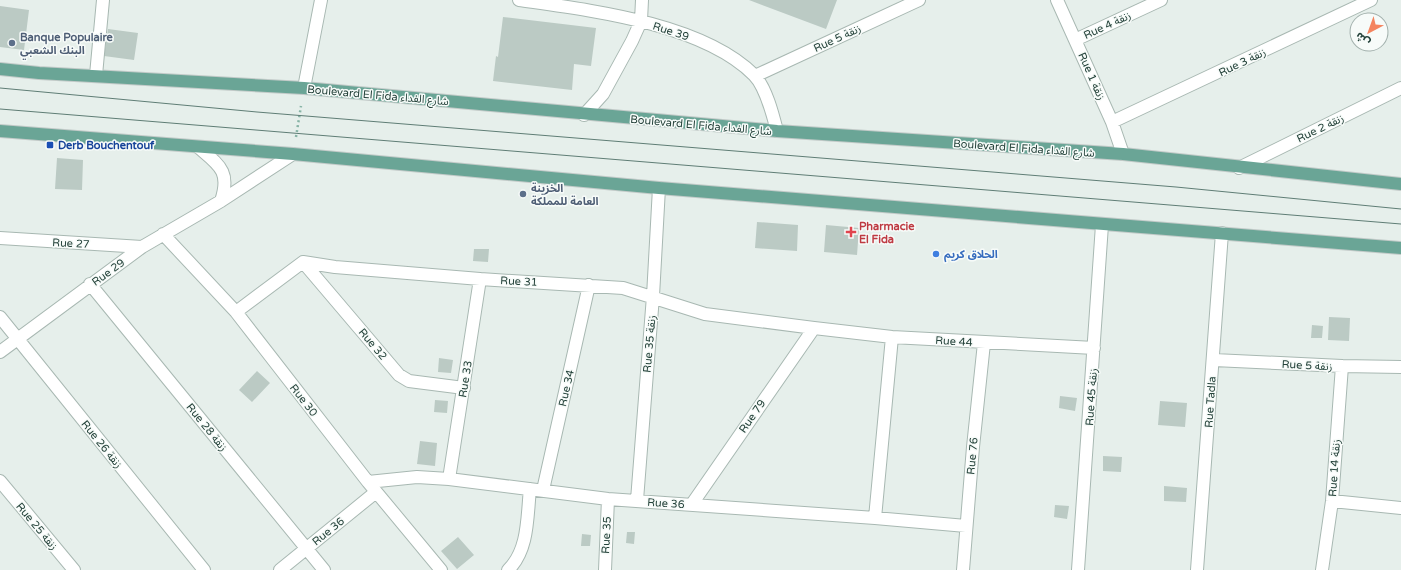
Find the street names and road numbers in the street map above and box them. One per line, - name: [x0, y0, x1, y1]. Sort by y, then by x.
- street label: Rue 4 زنقة: [1081, 9, 1133, 42]
- street label: Rue 39: [651, 20, 691, 43]
- street label: Rue 5 زنقة: [811, 22, 863, 55]
- street label: Rue 3 زنقة: [1217, 45, 1268, 79]
- street label: Rue 1 زنقة: [1075, 50, 1108, 102]
- street label: Boulevard El Fida شارع الفداء: [307, 83, 450, 109]
- street label: Rue 2 زنقة: [1295, 111, 1346, 145]
- street label: Boulevard El Fida شارع الفداء: [630, 113, 773, 139]
- street label: Boulevard El Fida شارع الفداء: [953, 137, 1096, 161]
- street label: Rue 27: [52, 236, 90, 251]
- street label: Rue 29: [89, 256, 127, 289]
- street label: Rue 31: [500, 274, 538, 289]
- street label: Rue 35 زنقة: [641, 315, 658, 373]
- street label: Rue 32: [356, 326, 390, 363]
- street label: Rue 44: [935, 334, 973, 349]
- street label: Rue 5 زنقة: [1281, 358, 1333, 373]
- street label: Rue 33: [456, 359, 475, 399]
- street label: Rue 34: [556, 368, 577, 408]
- street label: Rue 45 زنقة: [1083, 368, 1100, 426]
- street label: Rue Tadla: [1202, 376, 1219, 428]
- street label: Rue 30: [287, 382, 320, 419]
- street label: Rue 79: [736, 397, 769, 435]
- street label: Rue 28 زنقة: [183, 401, 230, 454]
- street label: Rue 26 زنقة: [78, 418, 125, 471]
- street label: Rue 76: [964, 437, 981, 475]
- street label: Rue 14 زنقة: [1326, 439, 1343, 497]
- street label: Rue 36: [647, 496, 685, 511]
- street label: Rue 25 زنقة: [13, 500, 60, 553]
- street label: Rue 36: [310, 515, 347, 548]
- street label: Rue 35: [599, 516, 614, 554]

